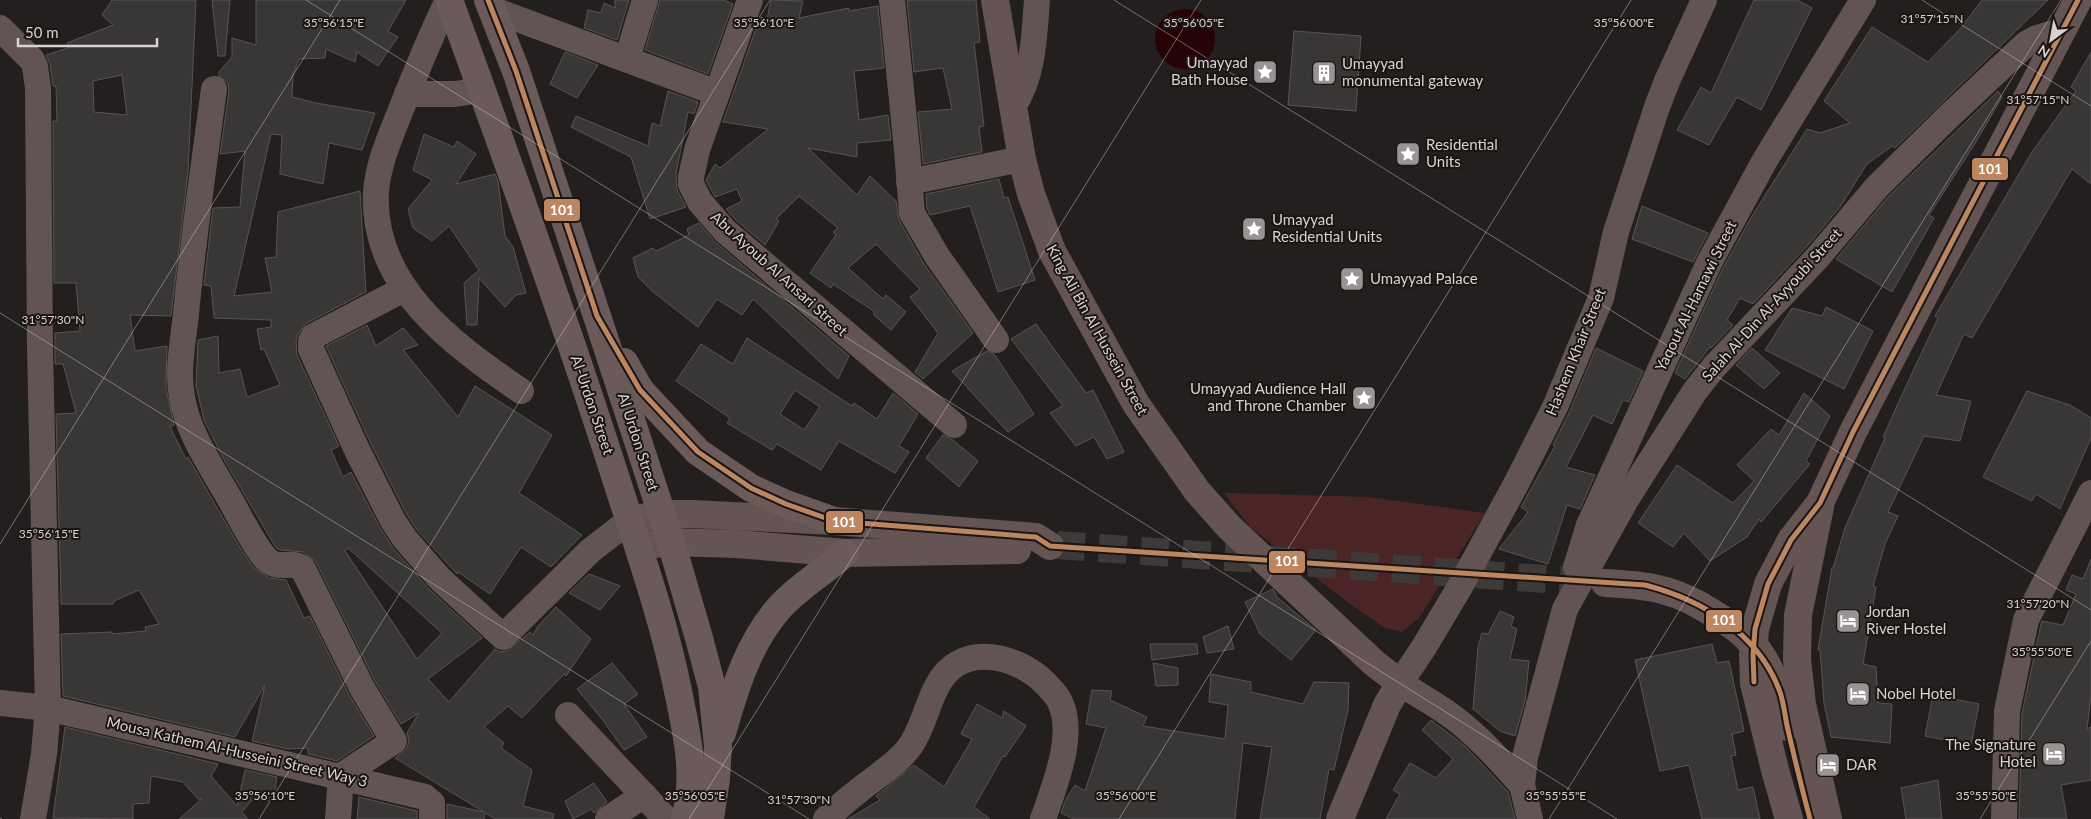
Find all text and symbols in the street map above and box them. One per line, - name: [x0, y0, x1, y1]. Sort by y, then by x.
- text: 31°57'15"N: [1901, 11, 1963, 26]
- scale bar: [18, 15, 156, 47]
- text: 35°56'15"E: [304, 15, 364, 30]
- text: 35°56'10"E: [734, 15, 794, 30]
- text: 35°56'05"E: [1164, 15, 1224, 30]
- text: 35°56'00"E: [1594, 15, 1654, 30]
- north arrow: [2026, 15, 2076, 65]
- text: 50 m: [25, 23, 59, 41]
- text: N: [2035, 41, 2053, 62]
- place label: Umayyad Bath House: [1171, 53, 1248, 88]
- place label: Umayyad monumental gateway: [1342, 54, 1484, 89]
- place icon: Umayyad Bath House: [1252, 59, 1278, 85]
- building icon: Umayyad monumental gateway: [1311, 60, 1337, 86]
- text: 31°57'15"N: [2007, 92, 2069, 107]
- place label: Residential Units: [1426, 135, 1498, 170]
- place icon: Residential Units: [1395, 141, 1421, 167]
- line badge: 101: [1971, 157, 2009, 181]
- text: 101: [1978, 160, 2002, 177]
- line badge: 101: [543, 198, 581, 222]
- text: 101: [550, 201, 574, 218]
- street label: Abu Ayoub Al Ansari Street: [708, 207, 852, 340]
- place label: Umayyad Residential Units: [1272, 210, 1382, 245]
- place icon: Umayyad Residential Units: [1241, 216, 1267, 242]
- street label: Yaqout Al-Hamawi Street: [1651, 217, 1740, 374]
- street label: Salah Al-Din Al-Ayyoubi Street: [1698, 223, 1845, 385]
- street label: King Ali Bin Al Hussein Street: [1043, 241, 1153, 419]
- place icon: Umayyad Palace: [1339, 266, 1365, 292]
- place label: Umayyad Palace: [1370, 269, 1478, 287]
- street label: Hashem Khair Street: [1541, 285, 1609, 418]
- text: 31°57'30"N: [22, 312, 84, 327]
- street label: Al-Urdon Street: [568, 353, 619, 457]
- place label: Umayyad Audience Hall and Throne Chamber: [1190, 379, 1347, 414]
- place icon: Umayyad Audience Hall and Throne Chamber: [1351, 385, 1377, 411]
- street label: Al Urdon Street: [615, 390, 663, 494]
- line badge: 101: [825, 510, 864, 534]
- text: 101: [832, 513, 856, 530]
- text: 35°56'15"E: [19, 526, 79, 541]
- line badge: 101: [1268, 550, 1306, 574]
- text: 101: [1275, 552, 1299, 569]
- text: 31°57'20"N: [2007, 596, 2069, 611]
- place label: Jordan River Hostel: [1866, 602, 1946, 637]
- hotel icon: Jordan River Hostel: [1835, 608, 1861, 634]
- line badge: 101: [1705, 609, 1743, 633]
- text: 101: [1712, 611, 1736, 628]
- text: 35°55'50"E: [2012, 644, 2072, 659]
- hotel icon: Nobel Hotel: [1845, 681, 1871, 707]
- place label: Nobel Hotel: [1876, 684, 1956, 702]
- street label: Mousa Kathem Al-Husseini Street Way 3: [105, 712, 369, 790]
- place label: The Signature Hotel: [1945, 735, 2036, 770]
- hotel icon: The Signature Hotel: [2041, 741, 2067, 767]
- hotel icon: DAR: [1815, 752, 1841, 778]
- place label: DAR: [1846, 755, 1877, 773]
- text: 35°56'10"E: [235, 788, 295, 803]
- text: 35°56'05"E: [665, 788, 725, 803]
- text: 35°56'00"E: [1096, 788, 1156, 803]
- text: 35°55'55"E: [1526, 788, 1586, 803]
- text: 35°55'50"E: [1956, 788, 2016, 803]
- text: 31°57'30"N: [768, 792, 830, 807]

